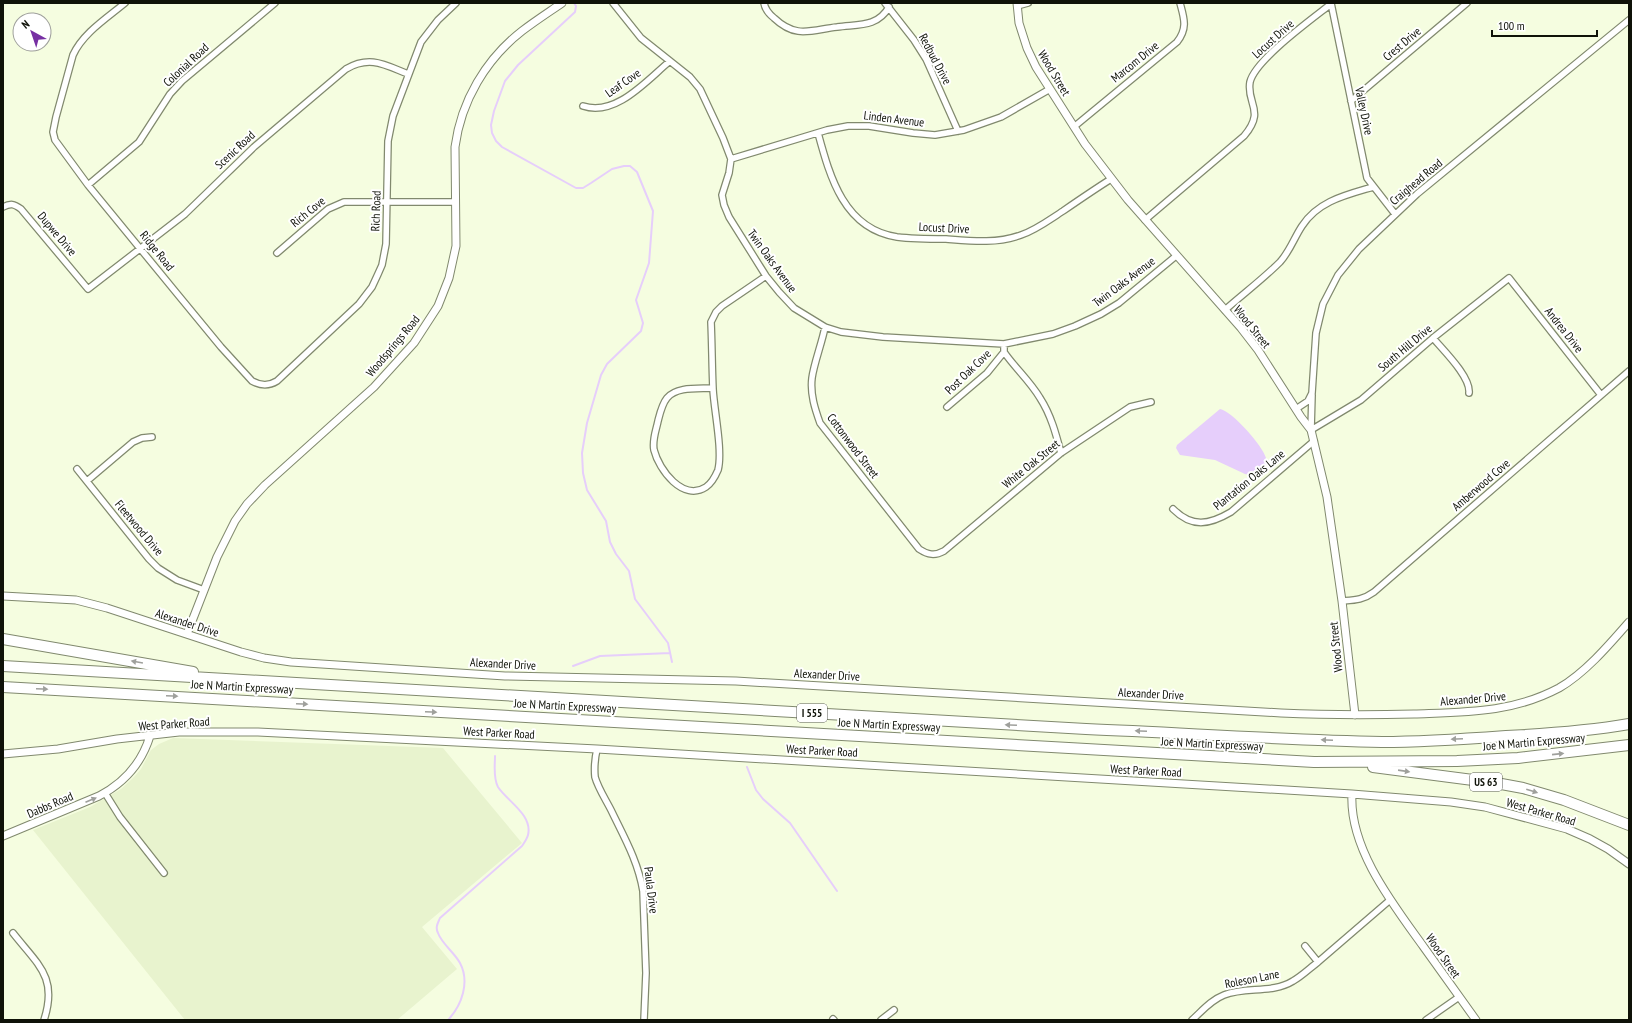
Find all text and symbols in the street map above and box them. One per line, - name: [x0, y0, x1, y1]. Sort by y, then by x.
- north arrow: [12, 12, 52, 52]
- scale bar: [1492, 12, 1597, 38]
- street label: Locust Drive: [1249, 16, 1297, 61]
- text: N: [19, 17, 32, 32]
- text: 100 m: [1498, 18, 1525, 33]
- street label: Crest Drive: [1380, 23, 1424, 64]
- street label: Redbud Drive: [916, 31, 955, 87]
- street label: Marcom Drive: [1108, 38, 1162, 85]
- street label: Colonial Road: [160, 40, 212, 89]
- street label: Wood Street: [1035, 47, 1074, 99]
- street label: Leaf Cove: [602, 65, 643, 100]
- street label: Valley Drive: [1352, 85, 1377, 136]
- street label: Linden Avenue: [863, 107, 925, 130]
- street label: Scenic Road: [212, 127, 258, 172]
- street label: Craighead Road: [1386, 155, 1445, 208]
- street label: Rich Road: [367, 190, 384, 232]
- street label: Rich Cove: [287, 193, 328, 230]
- street label: Dupwe Drive: [35, 209, 80, 259]
- street label: Locust Drive: [918, 219, 970, 236]
- street label: Twin Oaks Avenue: [745, 226, 800, 295]
- street label: Ridge Road: [137, 228, 178, 274]
- street label: Twin Oaks Avenue: [1090, 253, 1158, 310]
- street label: Wood Street: [1231, 302, 1275, 352]
- street label: Andrea Drive: [1542, 304, 1587, 355]
- street label: Woodsprings Road: [362, 312, 423, 380]
- street label: South Hill Drive: [1375, 321, 1435, 374]
- street label: Post Oak Cove: [941, 346, 994, 397]
- street label: Cottonwood Street: [824, 410, 883, 482]
- street label: White Oak Street: [999, 435, 1063, 491]
- street label: Plantation Oaks Lane: [1210, 446, 1288, 513]
- street label: Amberwood Cove: [1449, 455, 1513, 514]
- street label: Fleetwood Drive: [112, 497, 167, 558]
- street label: Alexander Drive: [153, 605, 221, 640]
- street label: Wood Street: [1325, 620, 1346, 673]
- street label: Alexander Drive: [470, 654, 536, 673]
- one-way arrow: [131, 658, 143, 664]
- street label: Alexander Drive: [794, 665, 860, 684]
- street label: Joe N Martin Expressway: [190, 676, 294, 697]
- street label: Alexander Drive: [1118, 684, 1184, 703]
- one-way arrow: [36, 686, 49, 692]
- street label: Alexander Drive: [1439, 688, 1507, 709]
- one-way arrow: [166, 693, 178, 700]
- street label: Joe N Martin Expressway: [513, 695, 617, 716]
- one-way arrow: [296, 700, 308, 707]
- road number: I 555: [797, 704, 827, 722]
- one-way arrow: [425, 708, 437, 715]
- street label: West Parker Road: [138, 714, 210, 733]
- street label: Joe N Martin Expressway: [837, 714, 941, 735]
- one-way arrow: [1004, 722, 1017, 728]
- street label: West Parker Road: [463, 723, 535, 742]
- one-way arrow: [1134, 728, 1147, 734]
- street label: Joe N Martin Expressway: [1481, 730, 1586, 754]
- street label: Joe N Martin Expressway: [1160, 733, 1264, 754]
- one-way arrow: [1450, 736, 1463, 742]
- one-way arrow: [1320, 737, 1333, 743]
- street label: West Parker Road: [786, 741, 858, 760]
- one-way arrow: [1552, 751, 1564, 757]
- street label: West Parker Road: [1110, 761, 1182, 780]
- one-way arrow: [1398, 768, 1410, 774]
- road number: US 63: [1470, 773, 1502, 791]
- street label: Dabbs Road: [25, 788, 75, 821]
- one-way arrow: [1526, 788, 1538, 794]
- street label: West Parker Road: [1505, 794, 1578, 829]
- one-way arrow: [85, 796, 97, 802]
- street label: Paula Drive: [641, 866, 662, 914]
- street label: Wood Street: [1423, 931, 1464, 981]
- street label: Roleson Lane: [1223, 966, 1280, 991]

